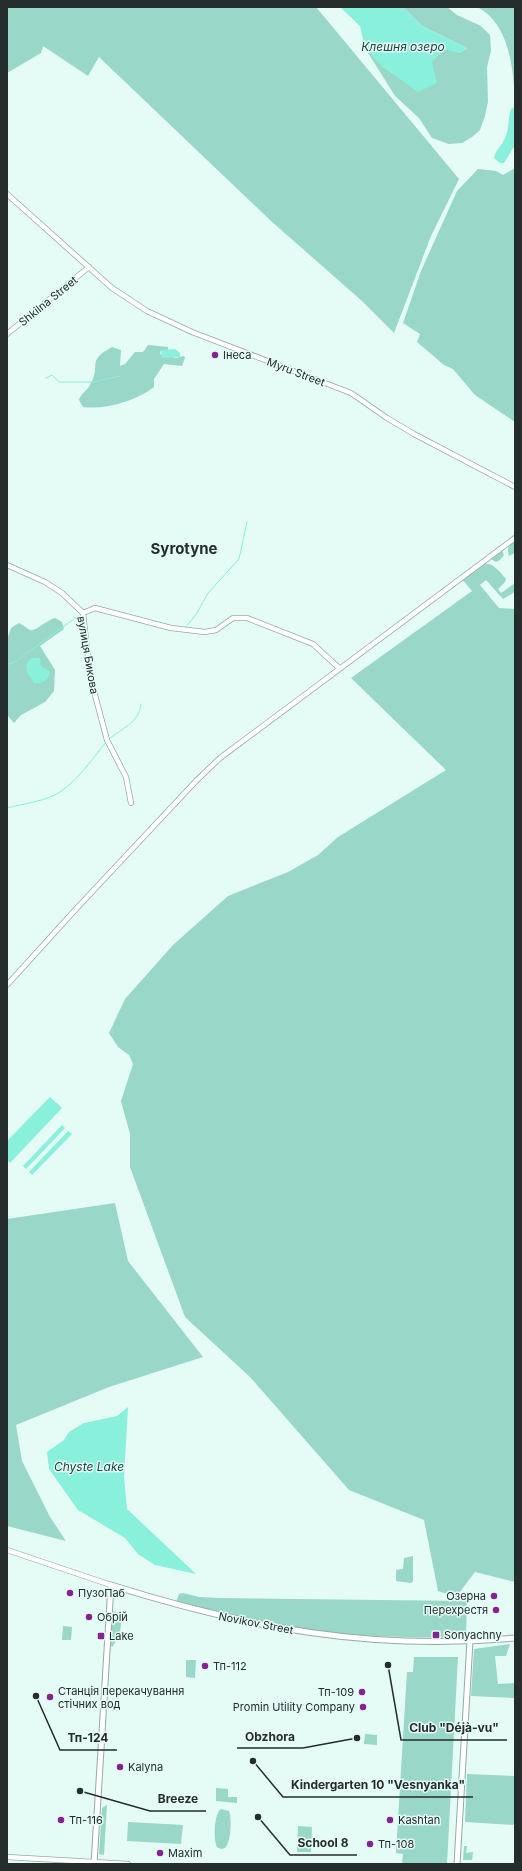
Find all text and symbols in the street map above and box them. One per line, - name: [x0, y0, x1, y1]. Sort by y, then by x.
- water label: Клешня озеро: [361, 39, 445, 54]
- street label: Shkilna Street: [16, 273, 81, 329]
- place label: Інеса: [223, 348, 251, 362]
- marker: Інеса: [210, 350, 220, 360]
- street label: Myru Street: [265, 355, 327, 390]
- district label: Syrotyne: [151, 539, 218, 558]
- street label: вулиця Бикова: [74, 615, 102, 695]
- water label: Chyste Lake: [54, 1459, 124, 1474]
- place label: ПузоПаб: [78, 1586, 125, 1600]
- marker: ПузоПаб: [65, 1588, 75, 1598]
- place label: Озерна: [446, 1589, 486, 1603]
- marker: Озерна: [489, 1591, 499, 1601]
- place label: Перехрестя: [424, 1603, 488, 1617]
- marker: Перехрестя: [491, 1605, 501, 1615]
- street label: Novikov Street: [217, 1609, 295, 1637]
- place label: Обрiй: [97, 1610, 128, 1624]
- marker: Обрiй: [84, 1612, 94, 1622]
- place label: Sonyachny: [444, 1628, 502, 1642]
- place label: Lake: [109, 1629, 134, 1643]
- marker: Sonyachny: [431, 1630, 441, 1640]
- marker: Lake: [96, 1631, 106, 1641]
- place label: Тп-112: [213, 1659, 247, 1673]
- marker: Тп-112: [200, 1661, 210, 1671]
- place label: Станція перекачування стічних вод: [58, 1684, 184, 1711]
- place label: Тп-109: [318, 1685, 354, 1699]
- marker: Тп-109: [357, 1687, 367, 1697]
- marker: Станція перекачування стічних вод: [45, 1692, 55, 1702]
- place label: Promin Utility Company: [233, 1700, 355, 1714]
- marker: Promin Utility Company: [358, 1702, 368, 1712]
- callout: Club "Déjà-vu": [401, 1716, 507, 1740]
- text: Club "Déjà-vu": [409, 1720, 499, 1735]
- callout: Obzhora: [237, 1724, 303, 1748]
- callout: Тп-124: [60, 1726, 117, 1750]
- text: Obzhora: [245, 1729, 295, 1744]
- text: Тп-124: [68, 1730, 108, 1745]
- place label: Kalyna: [128, 1760, 163, 1774]
- marker: Kalyna: [115, 1762, 125, 1772]
- callout: Kindergarten 10 "Vesnyanka": [283, 1773, 473, 1797]
- text: Kindergarten 10 "Vesnyanka": [291, 1777, 465, 1792]
- callout: Breeze: [150, 1787, 206, 1811]
- text: Breeze: [158, 1791, 198, 1806]
- place label: Тп-116: [69, 1813, 103, 1827]
- place label: Kashtan: [398, 1813, 440, 1827]
- marker: Тп-116: [56, 1815, 66, 1825]
- marker: Kashtan: [385, 1815, 395, 1825]
- callout: School 8: [290, 1831, 357, 1855]
- text: School 8: [297, 1835, 349, 1850]
- place label: Тп-108: [378, 1837, 414, 1851]
- marker: Тп-108: [365, 1839, 375, 1849]
- place label: Maxim: [168, 1846, 202, 1860]
- marker: Maxim: [155, 1848, 165, 1858]

